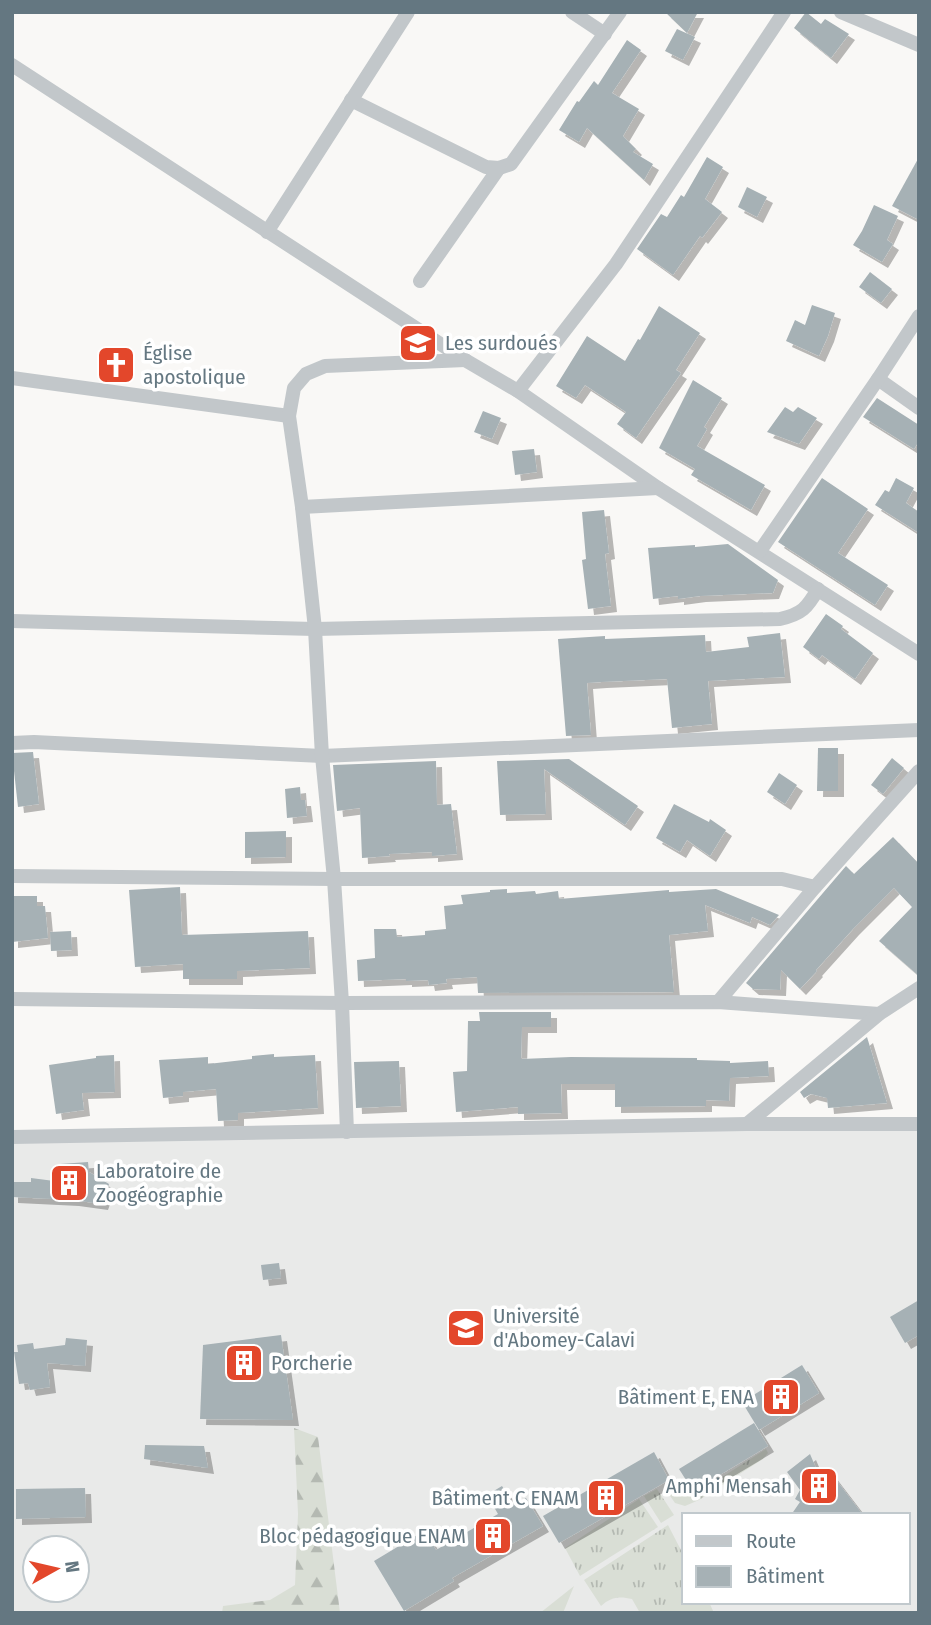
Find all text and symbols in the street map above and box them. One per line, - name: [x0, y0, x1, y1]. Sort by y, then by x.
- school or university icon: Les surdoués: [397, 322, 439, 364]
- place label: Les surdoués: [445, 330, 557, 356]
- place label: Église apostolique: [143, 340, 246, 390]
- church icon: Église apostolique: [95, 344, 137, 386]
- place label: Laboratoire de Zoogéographie: [96, 1158, 223, 1208]
- building icon: Laboratoire de Zoogéographie: [48, 1162, 90, 1204]
- place label: Université d'Abomey-Calavi: [493, 1303, 635, 1353]
- school or university icon: Université d'Abomey-Calavi: [445, 1307, 487, 1349]
- building icon: Porcherie: [223, 1342, 265, 1384]
- place label: Porcherie: [271, 1350, 353, 1376]
- building icon: Bâtiment E, ENA: [760, 1376, 802, 1418]
- place label: Bâtiment E, ENA: [618, 1384, 754, 1410]
- building icon: Amphi Mensah: [798, 1465, 840, 1507]
- place label: Amphi Mensah: [666, 1473, 792, 1499]
- building icon: Bâtiment C ENAM: [585, 1477, 627, 1519]
- place label: Bâtiment C ENAM: [431, 1485, 579, 1511]
- legend: [682, 1513, 910, 1604]
- building icon: Bloc pédagogique ENAM: [472, 1515, 514, 1557]
- place label: Bloc pédagogique ENAM: [259, 1523, 466, 1549]
- text: Route: [746, 1528, 796, 1554]
- north arrow: [21, 1534, 91, 1604]
- text: N: [60, 1559, 85, 1574]
- text: Bâtiment: [746, 1563, 825, 1589]

